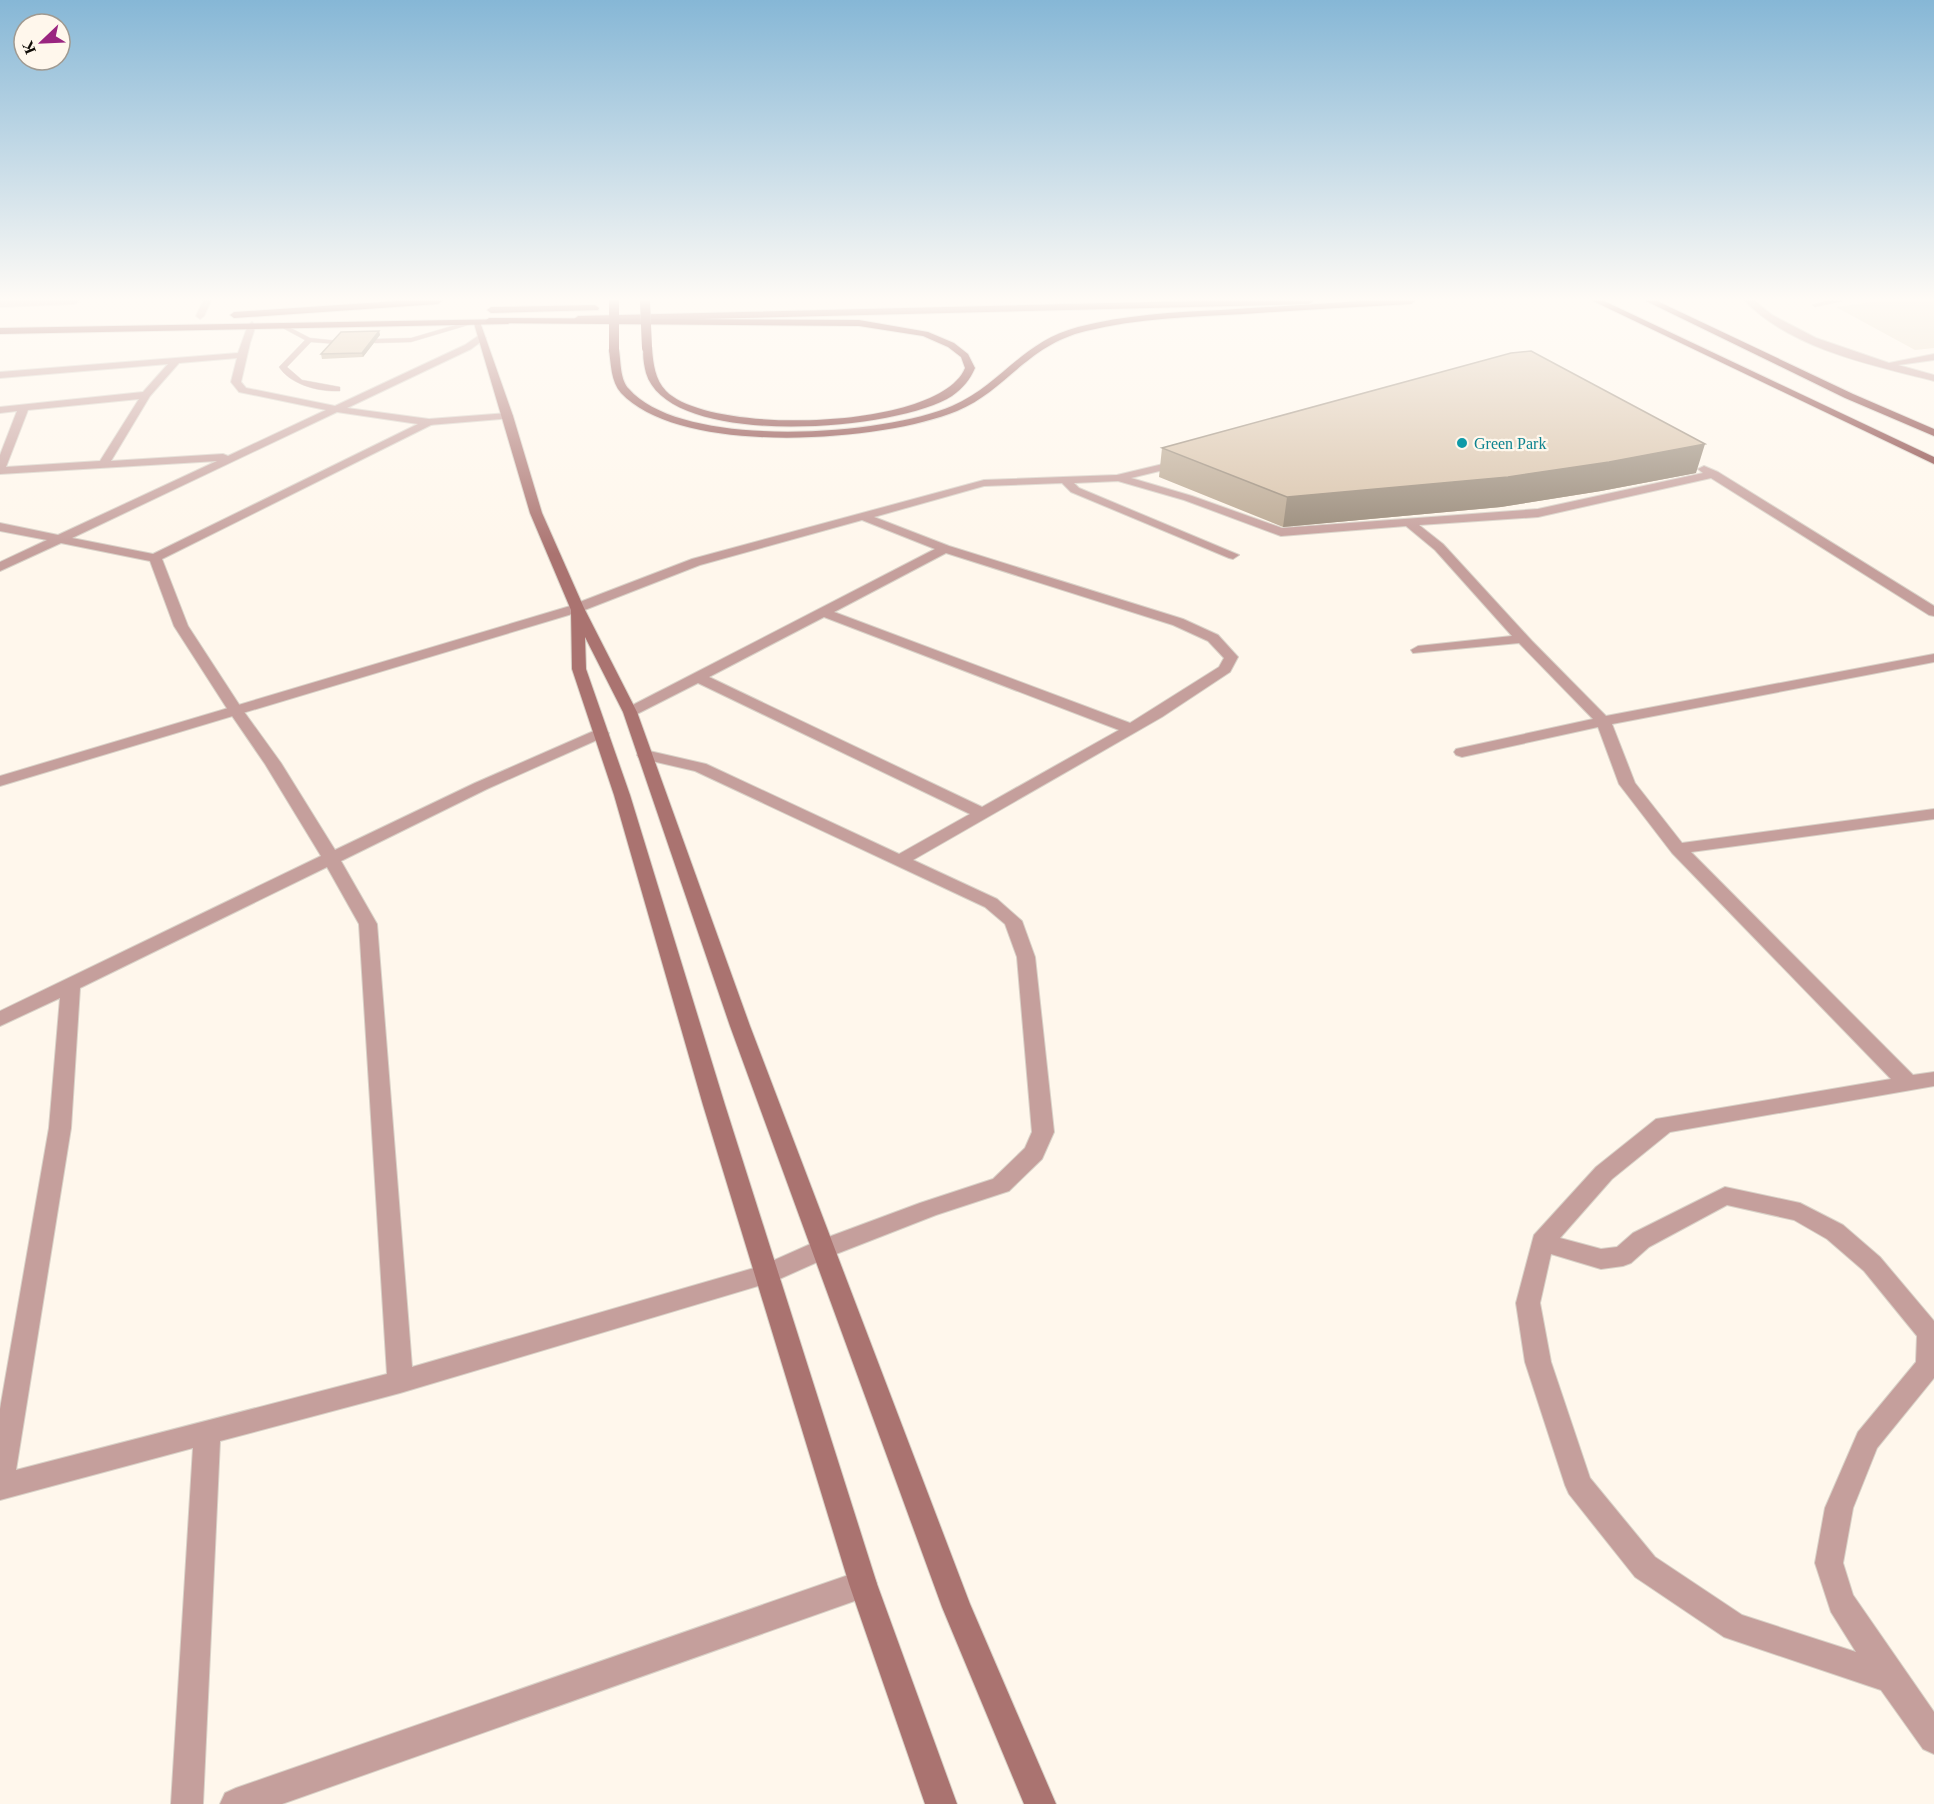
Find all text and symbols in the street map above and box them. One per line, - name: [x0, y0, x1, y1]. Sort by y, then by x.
- north arrow: [12, 12, 72, 72]
- text: K: [18, 38, 39, 57]
- place label: Green Park: [1474, 435, 1546, 452]
- marker: Green Park: [1455, 436, 1469, 450]

